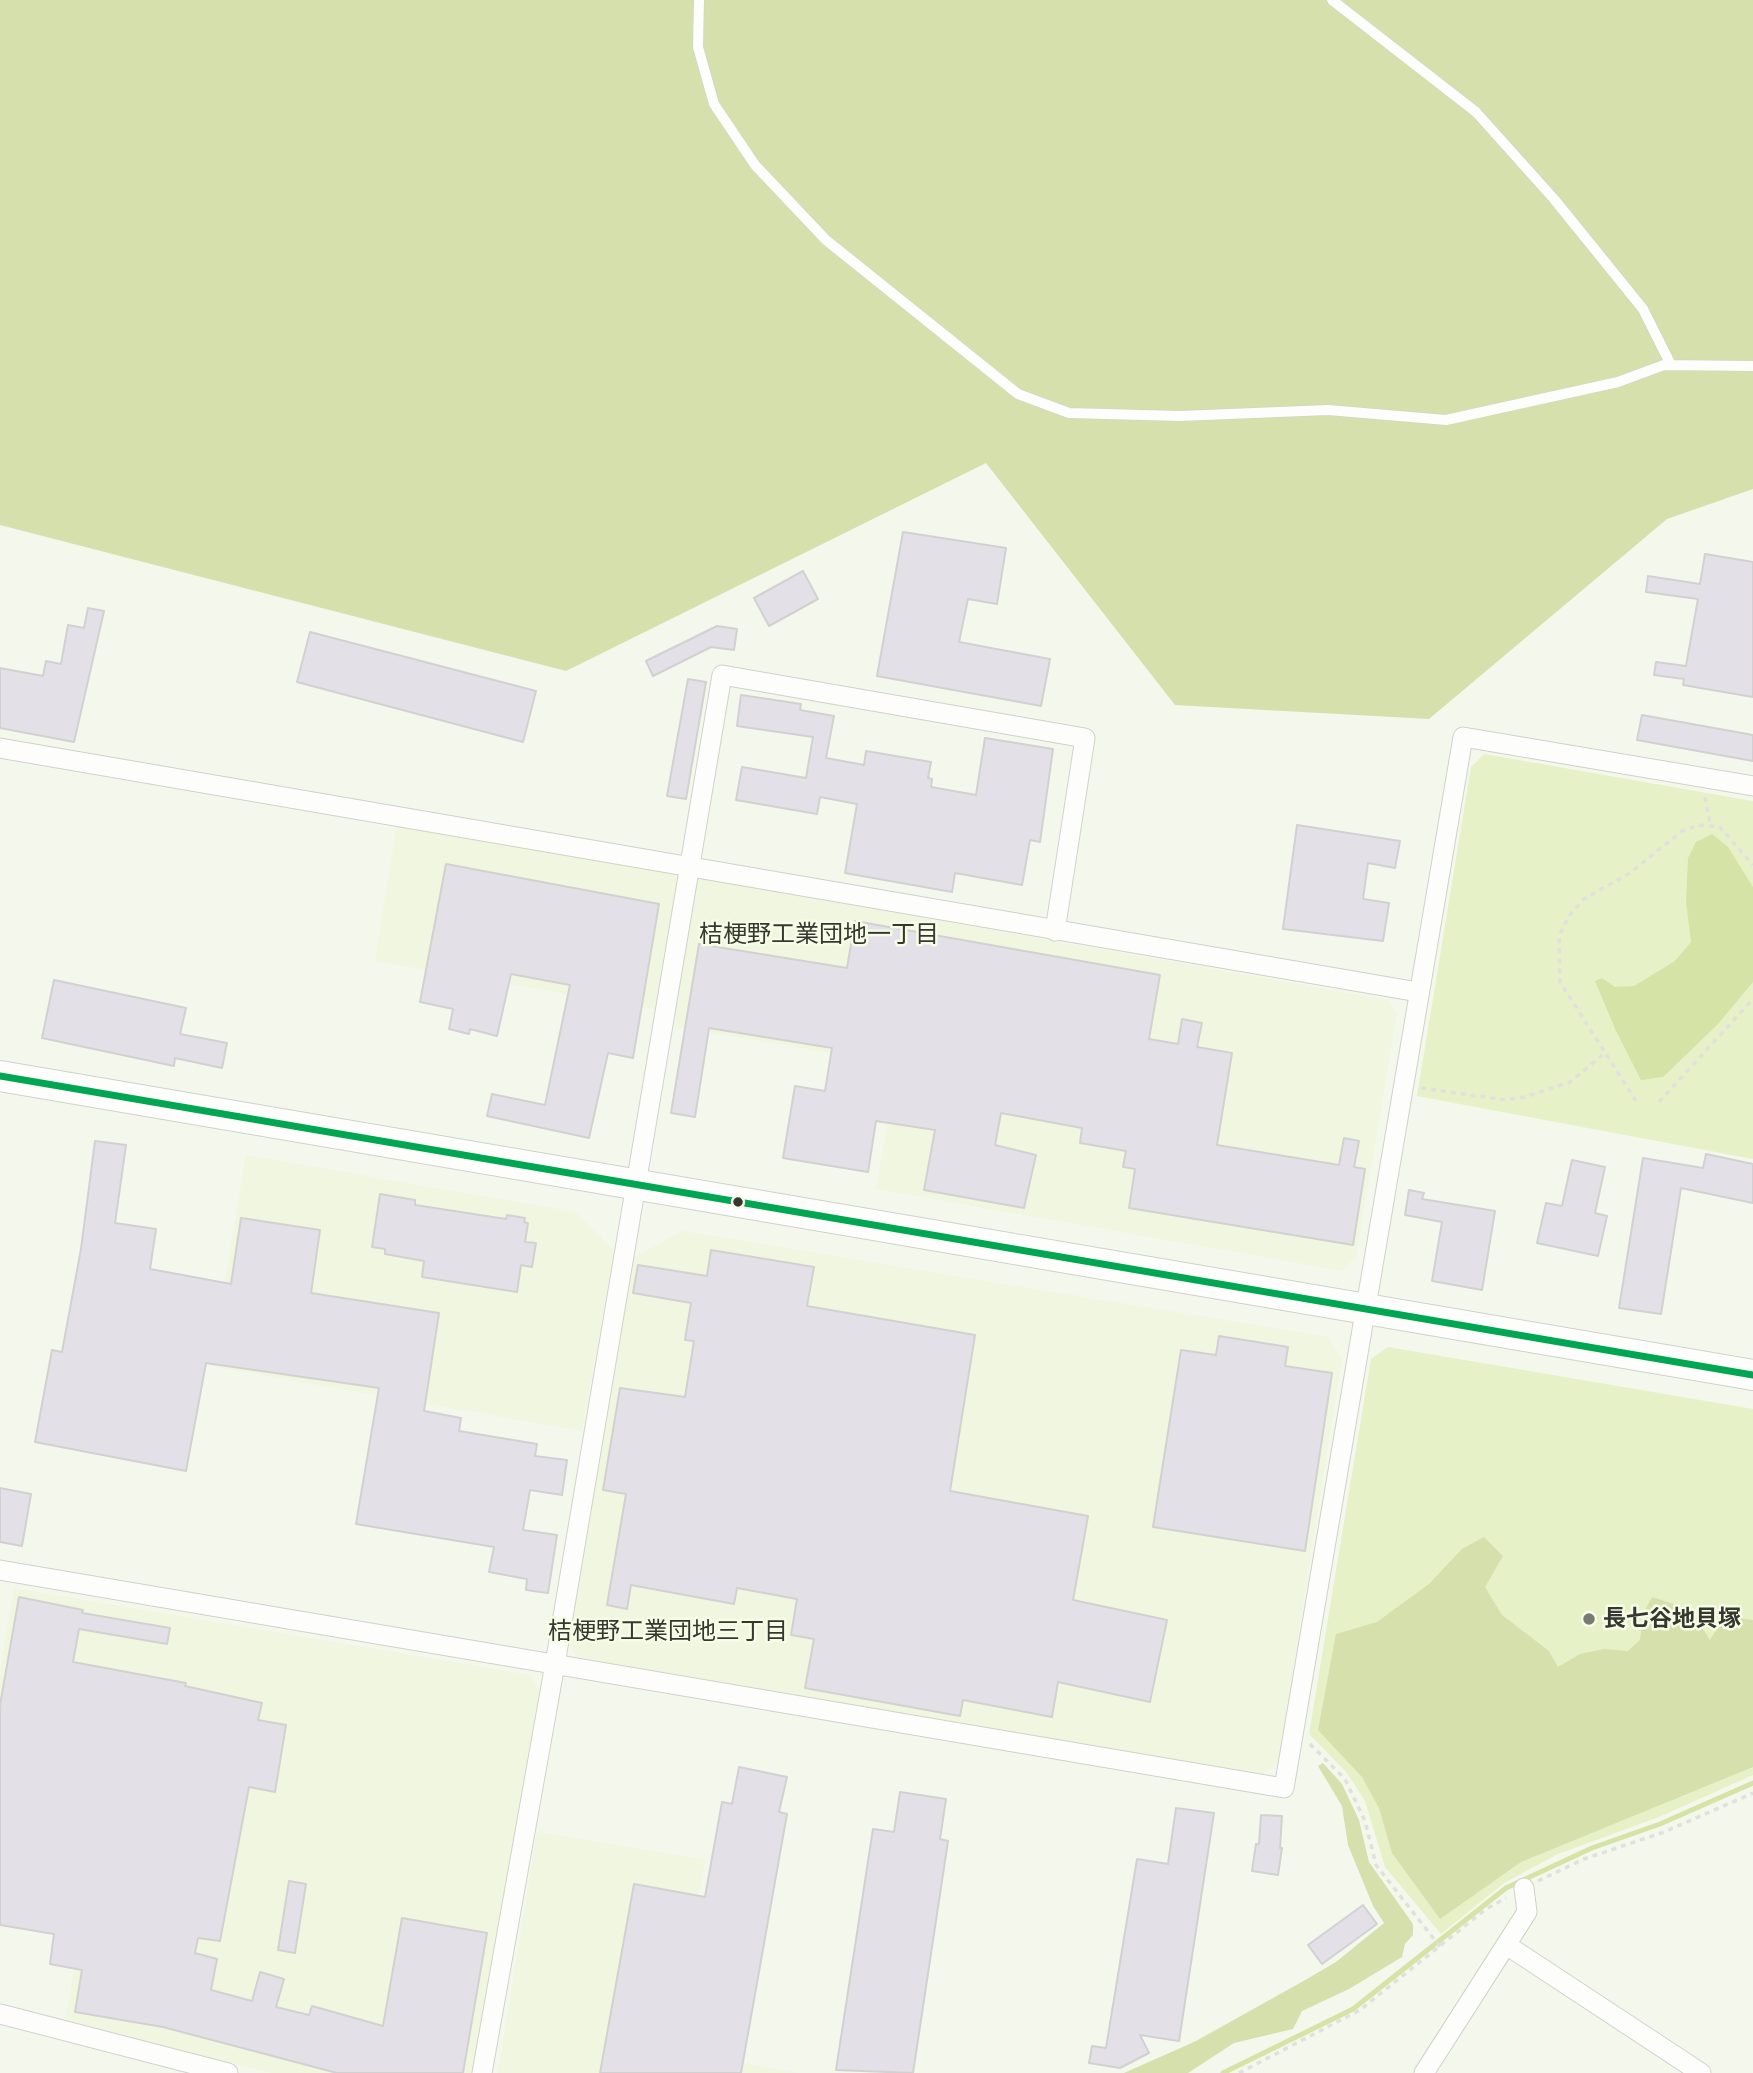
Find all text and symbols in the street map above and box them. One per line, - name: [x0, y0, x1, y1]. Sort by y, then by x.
- district label: 桔梗野工業団地一丁目: [699, 921, 939, 949]
- unlabelled marker: [731, 1195, 745, 1209]
- place label: 長七谷地貝塚: [1603, 1605, 1741, 1633]
- marker: 長七谷地貝塚: [1581, 1611, 1597, 1627]
- district label: 桔梗野工業団地三丁目: [548, 1618, 788, 1646]

